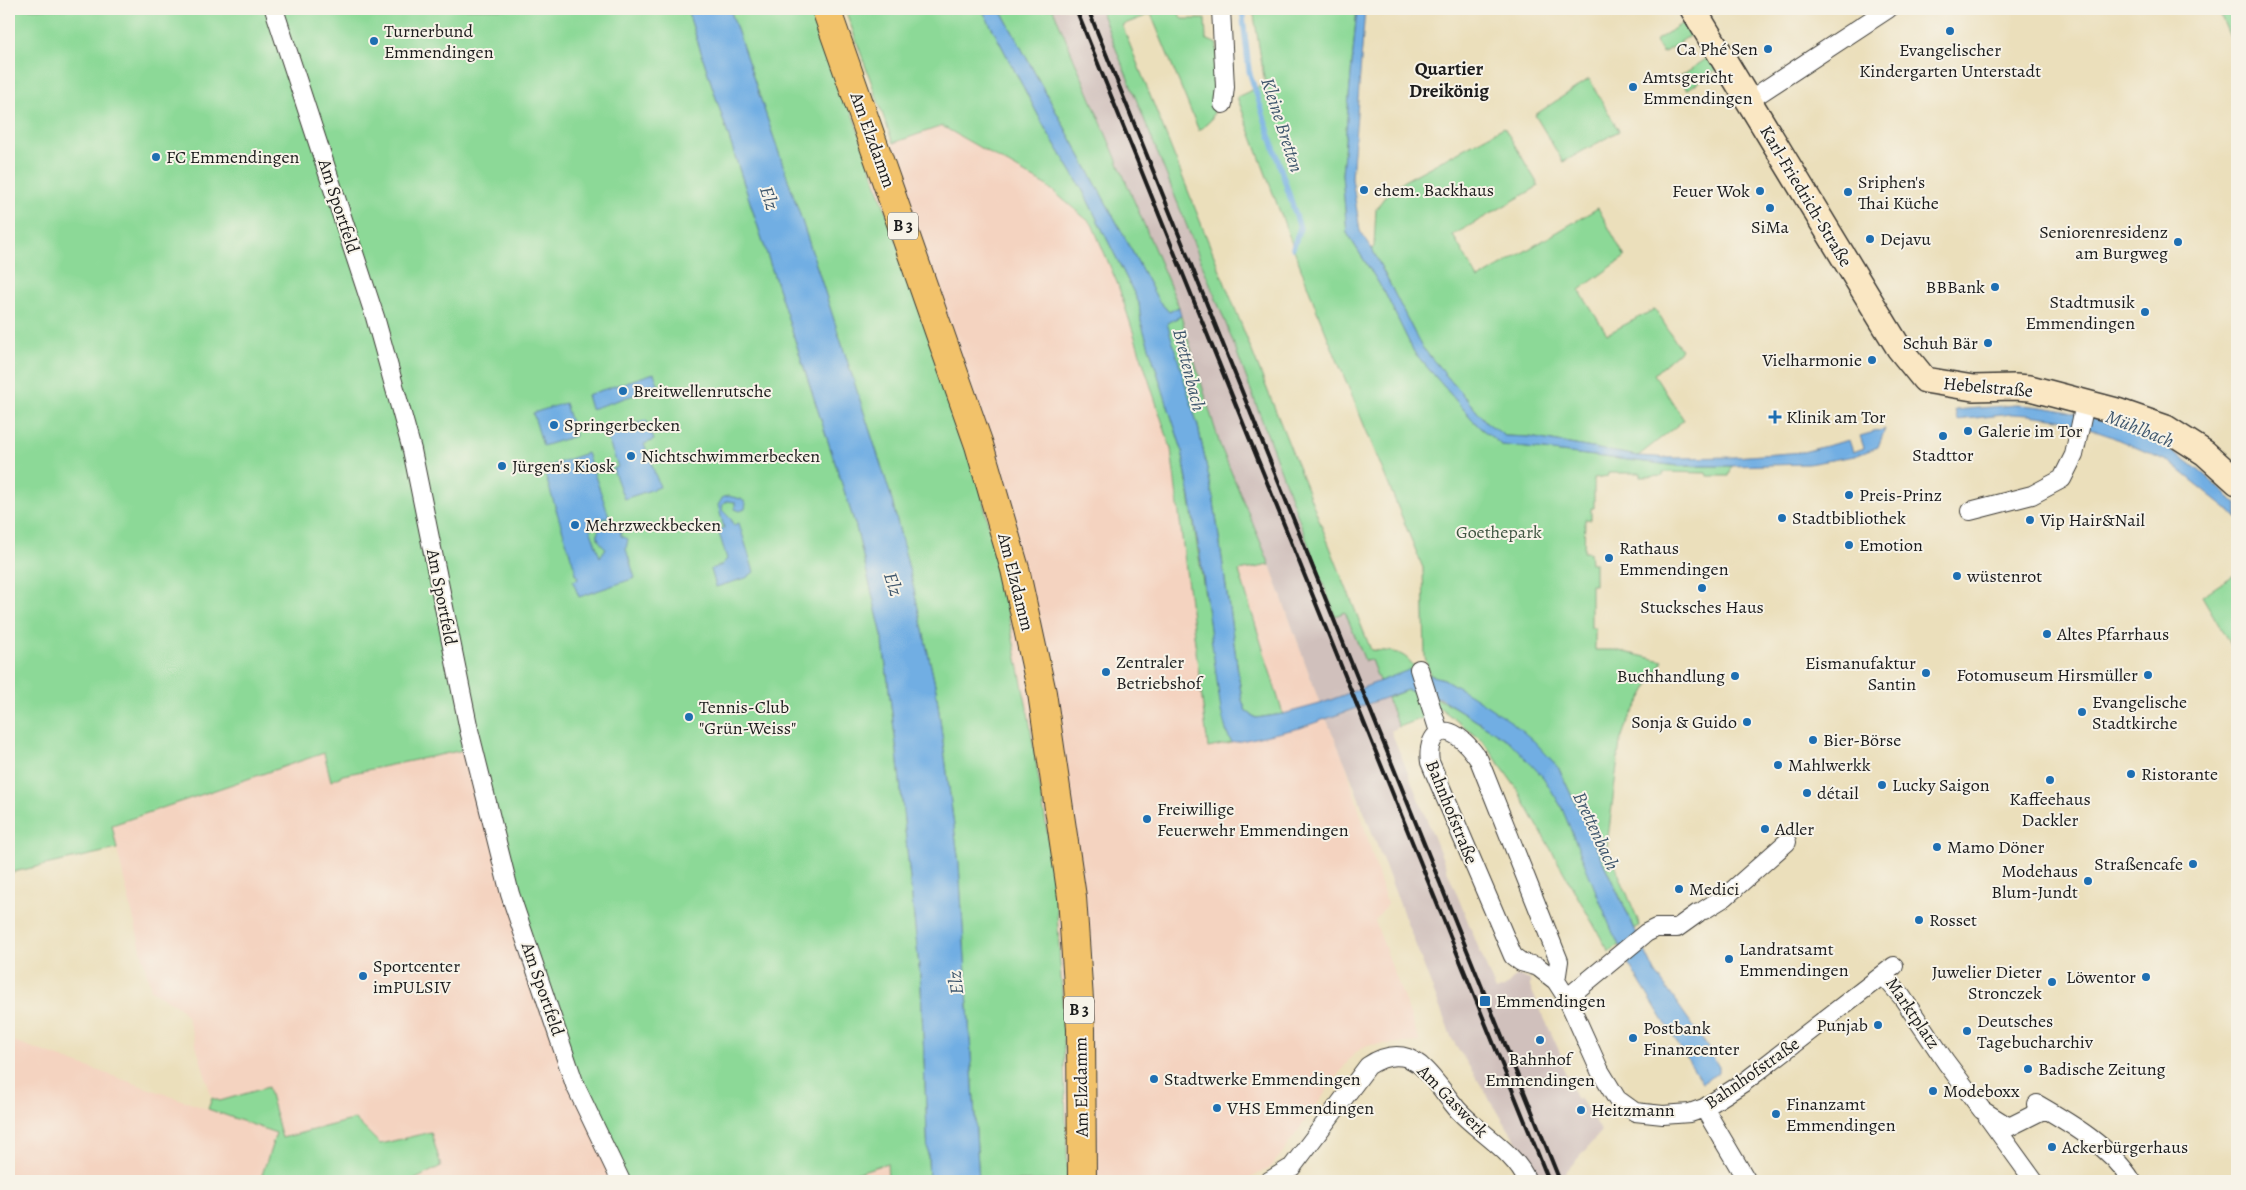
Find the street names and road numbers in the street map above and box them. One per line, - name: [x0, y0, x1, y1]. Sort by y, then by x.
- street label: Am Elzdamm: [844, 88, 901, 191]
- street label: Karl-Friedrich-Straße: [1754, 121, 1858, 271]
- street label: Am Sportfeld: [312, 155, 366, 256]
- road number: B 3: [888, 212, 918, 240]
- street label: Hebelstraße: [1942, 371, 2034, 403]
- street label: Am Elzdamm: [992, 530, 1040, 633]
- street label: Am Sportfeld: [421, 546, 463, 647]
- street label: Bahnhofstraße: [1420, 756, 1484, 868]
- street label: Am Sportfeld: [515, 938, 570, 1039]
- street label: Marktplatz: [1880, 972, 1946, 1054]
- road number: B 3: [1064, 996, 1094, 1024]
- street label: Bahnhofstraße: [1700, 1032, 1804, 1114]
- street label: Am Elzdamm: [1068, 1037, 1094, 1138]
- street label: Am Gaswerk: [1412, 1059, 1494, 1143]

